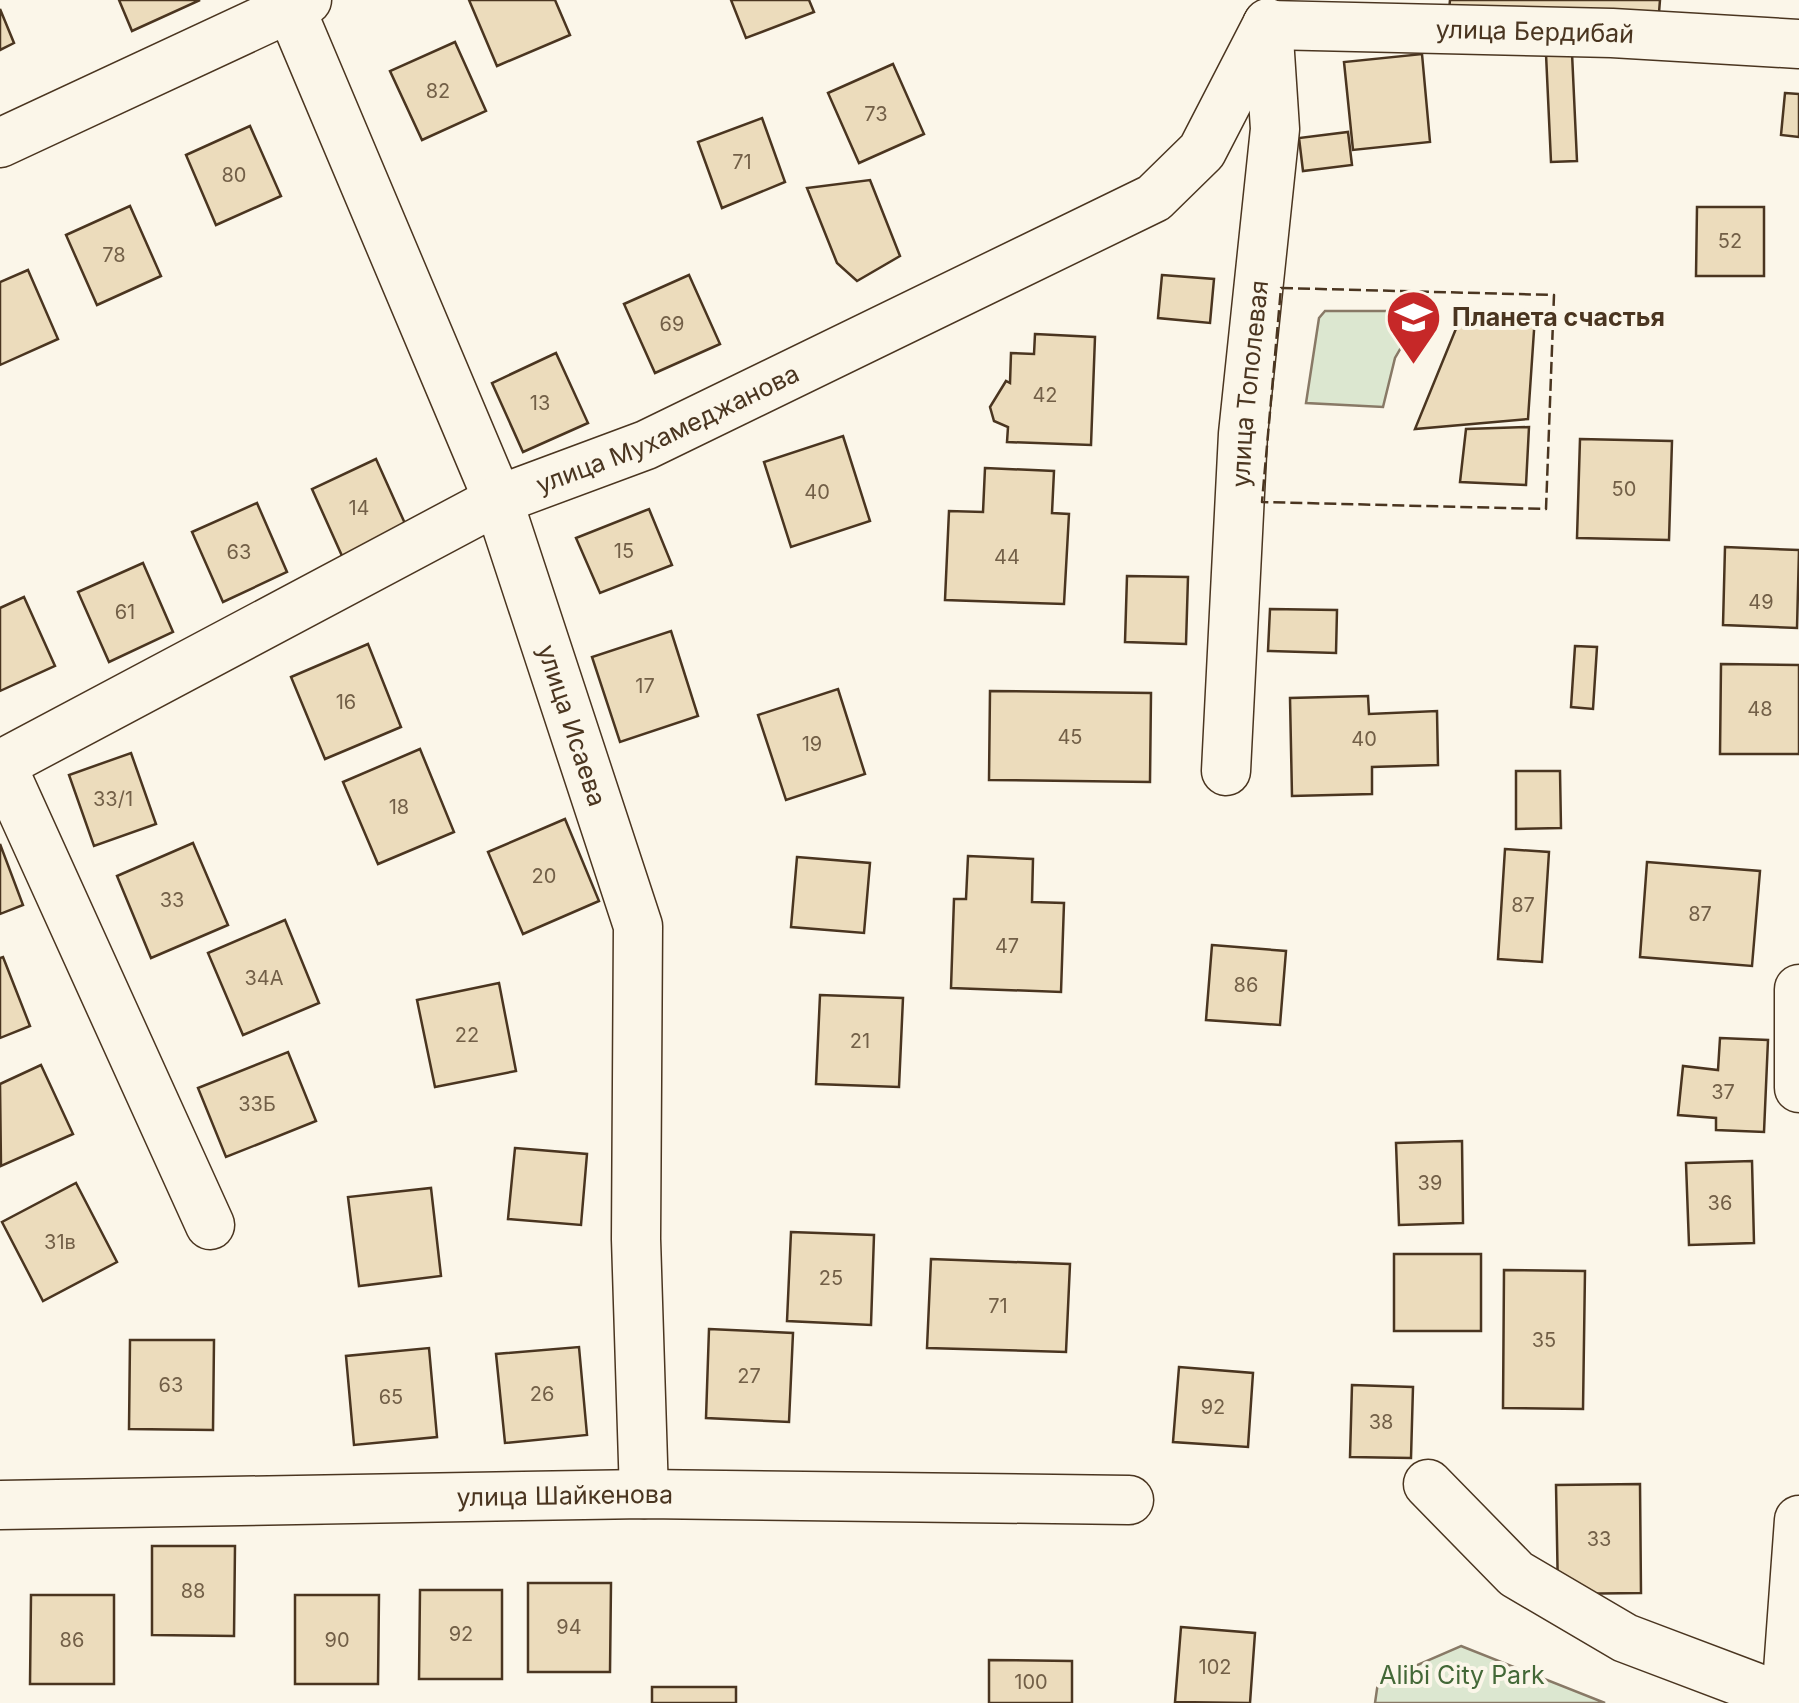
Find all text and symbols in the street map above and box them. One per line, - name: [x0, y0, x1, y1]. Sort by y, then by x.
- street label: улица Бердибай: [1435, 14, 1635, 49]
- house number: 82: [426, 79, 450, 103]
- house number: 73: [864, 102, 888, 126]
- house number: 71: [732, 150, 752, 174]
- house number: 80: [222, 163, 247, 187]
- house number: 52: [1718, 229, 1742, 253]
- house number: 78: [102, 243, 126, 267]
- street label: улица Тополевая: [1225, 279, 1274, 488]
- school or university icon: Планета счастья: [1383, 287, 1443, 366]
- place label: Планета счастья: [1452, 302, 1665, 332]
- house number: 69: [660, 312, 684, 336]
- street label: улица Мухамеджанова: [532, 358, 804, 500]
- house number: 42: [1032, 383, 1058, 407]
- house number: 13: [530, 391, 550, 415]
- house number: 50: [1612, 477, 1636, 501]
- house number: 40: [804, 480, 830, 504]
- house number: 14: [348, 496, 370, 520]
- house number: 15: [614, 539, 634, 563]
- house number: 63: [227, 540, 251, 564]
- house number: 44: [994, 545, 1020, 569]
- house number: 49: [1748, 590, 1774, 614]
- house number: 61: [115, 600, 135, 624]
- street label: улица Исаева: [532, 641, 613, 810]
- house number: 17: [635, 674, 655, 698]
- house number: 16: [336, 690, 356, 714]
- house number: 48: [1747, 697, 1773, 721]
- house number: 45: [1057, 725, 1083, 749]
- house number: 40: [1351, 727, 1377, 751]
- house number: 19: [802, 732, 822, 756]
- house number: 33/1: [93, 787, 133, 811]
- house number: 18: [389, 795, 409, 819]
- house number: 20: [532, 864, 556, 888]
- house number: 33: [160, 888, 184, 912]
- house number: 87: [1511, 893, 1535, 917]
- house number: 87: [1688, 902, 1712, 926]
- house number: 47: [995, 934, 1019, 958]
- house number: 34А: [244, 966, 284, 990]
- house number: 86: [1234, 973, 1258, 997]
- house number: 22: [455, 1023, 479, 1047]
- house number: 21: [850, 1029, 870, 1053]
- house number: 37: [1711, 1080, 1735, 1104]
- house number: 33Б: [238, 1092, 276, 1116]
- house number: 39: [1418, 1171, 1442, 1195]
- house number: 36: [1708, 1191, 1732, 1215]
- house number: 31в: [44, 1230, 76, 1254]
- house number: 25: [819, 1266, 843, 1290]
- house number: 71: [988, 1294, 1008, 1318]
- house number: 35: [1532, 1328, 1556, 1352]
- house number: 27: [737, 1364, 761, 1388]
- house number: 63: [159, 1373, 183, 1397]
- house number: 26: [530, 1382, 554, 1406]
- house number: 65: [379, 1385, 403, 1409]
- house number: 92: [1201, 1395, 1225, 1419]
- house number: 38: [1369, 1410, 1393, 1434]
- street label: улица Шайкенова: [456, 1479, 673, 1512]
- house number: 33: [1587, 1527, 1611, 1551]
- house number: 88: [181, 1579, 205, 1603]
- house number: 94: [556, 1615, 582, 1639]
- house number: 92: [449, 1622, 473, 1646]
- house number: 86: [60, 1628, 84, 1652]
- house number: 90: [324, 1628, 350, 1652]
- house number: 102: [1199, 1655, 1231, 1679]
- park label: Alibi City Park: [1379, 1660, 1545, 1690]
- house number: 100: [1014, 1670, 1048, 1694]

